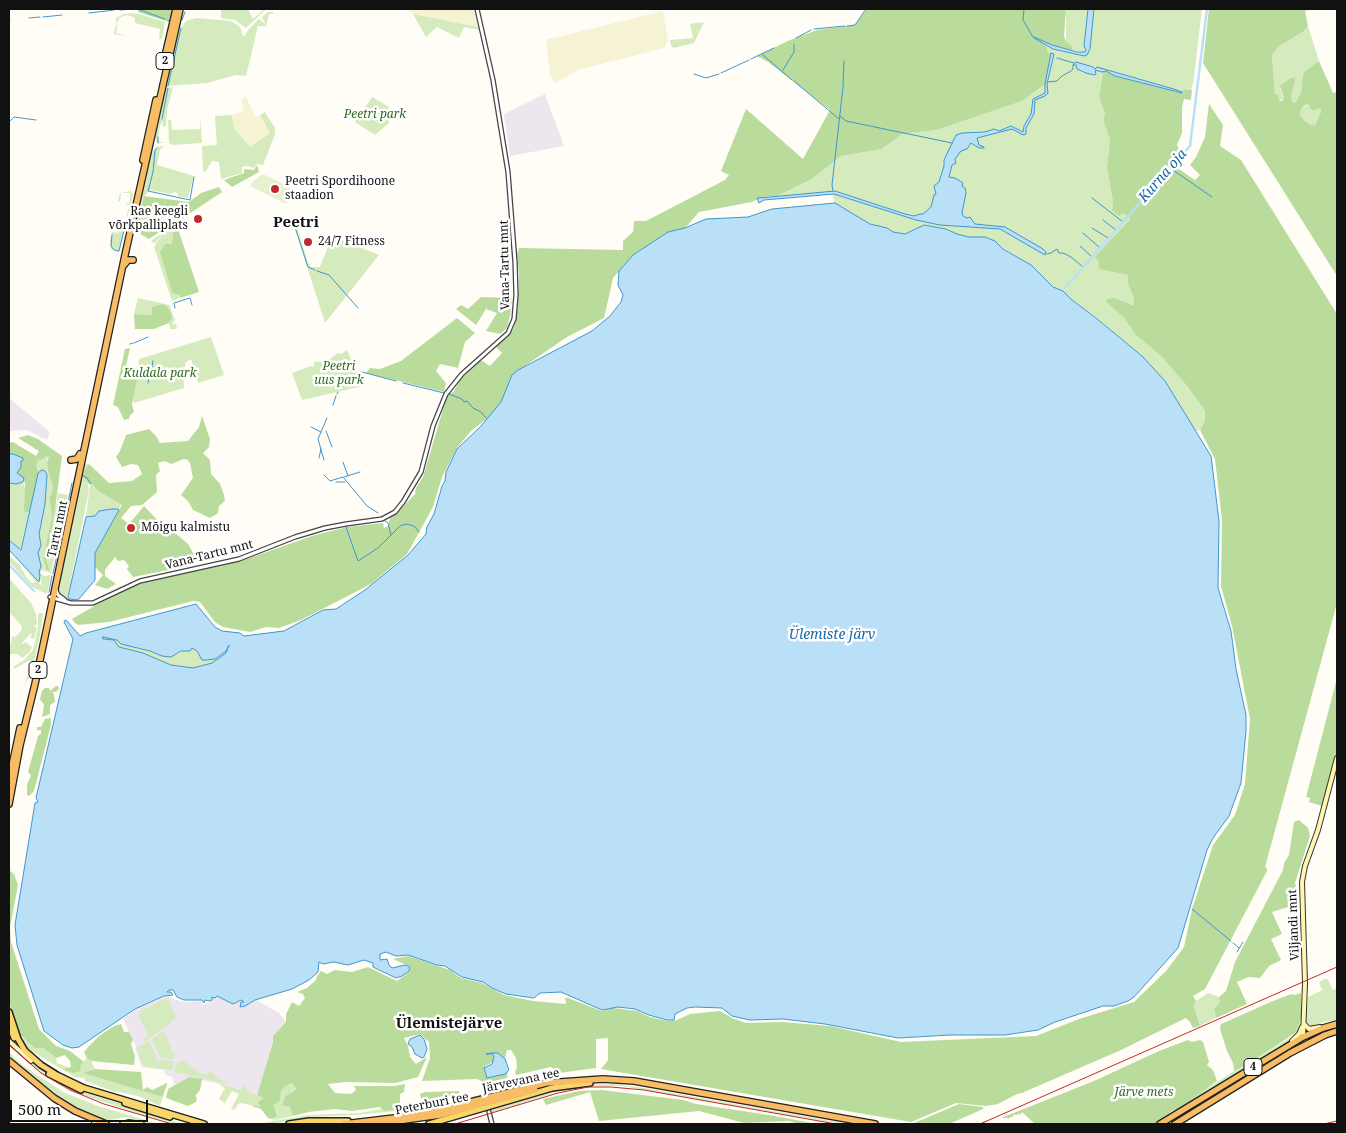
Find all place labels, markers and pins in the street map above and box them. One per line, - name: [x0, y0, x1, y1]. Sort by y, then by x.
- place label: Peetri Spordihoone staadion: [285, 175, 395, 203]
- marker: Peetri Spordihoone staadion: [269, 183, 281, 195]
- place label: Rae keegli võrkpalliplats: [109, 205, 188, 233]
- marker: Rae keegli võrkpalliplats: [192, 213, 204, 225]
- place label: 24/7 Fitness: [318, 235, 385, 249]
- marker: 24/7 Fitness: [302, 236, 314, 248]
- place label: Mõigu kalmistu: [141, 521, 230, 535]
- marker: Mõigu kalmistu: [125, 522, 137, 534]

